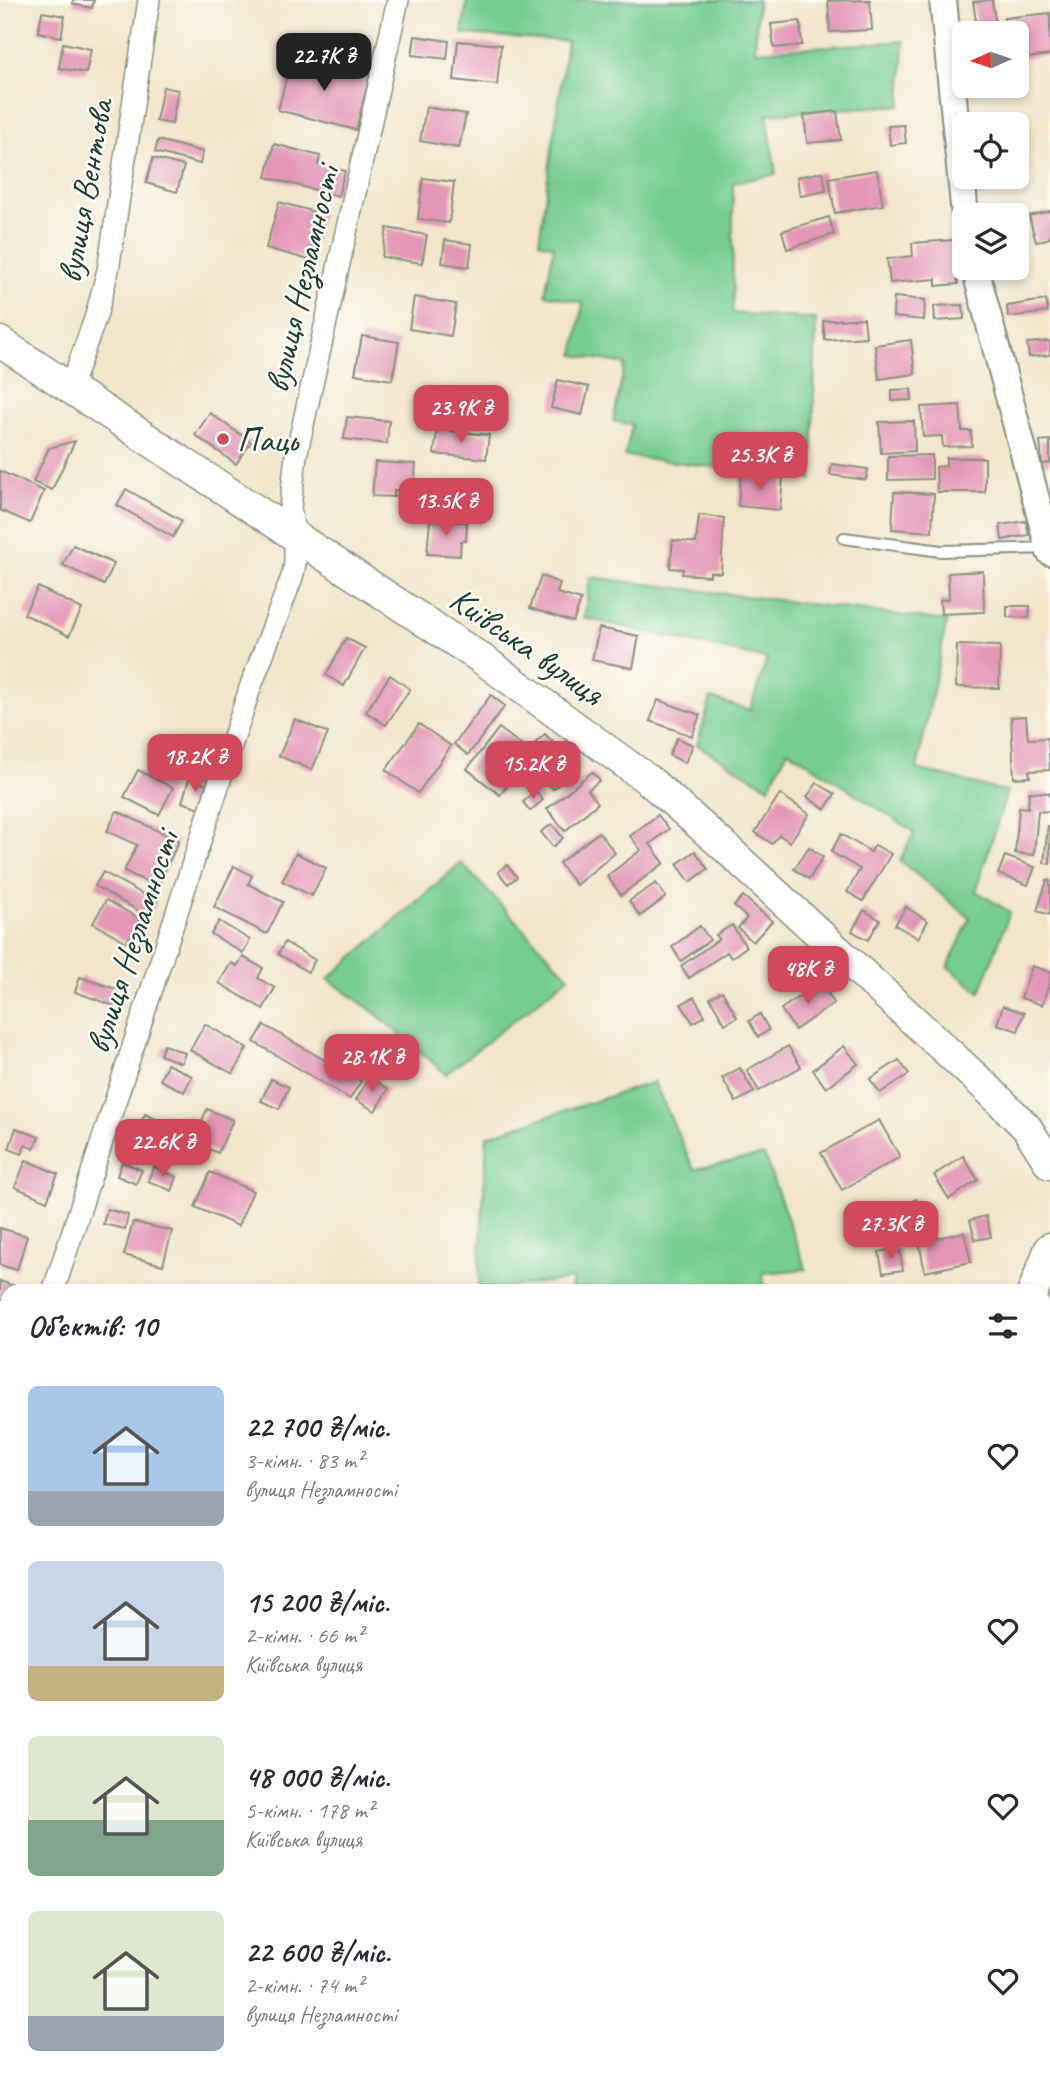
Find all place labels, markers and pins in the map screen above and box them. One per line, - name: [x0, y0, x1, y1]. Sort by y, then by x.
- pin: 22.7K ₴: [259, 34, 389, 93]
- pin: 23.9K ₴: [396, 386, 526, 445]
- place label: Паць: [237, 417, 300, 462]
- marker: Паць: [215, 431, 231, 447]
- pin: 25.3K ₴: [695, 433, 825, 492]
- pin: 13.5K ₴: [381, 478, 511, 538]
- pin: 18.2K ₴: [130, 734, 260, 794]
- pin: 15.2K ₴: [468, 742, 598, 801]
- pin: 48K ₴: [759, 946, 857, 1006]
- pin: 28.1K ₴: [307, 1034, 437, 1094]
- pin: 22.6K ₴: [98, 1120, 228, 1179]
- pin: 27.3K ₴: [826, 1202, 956, 1261]

